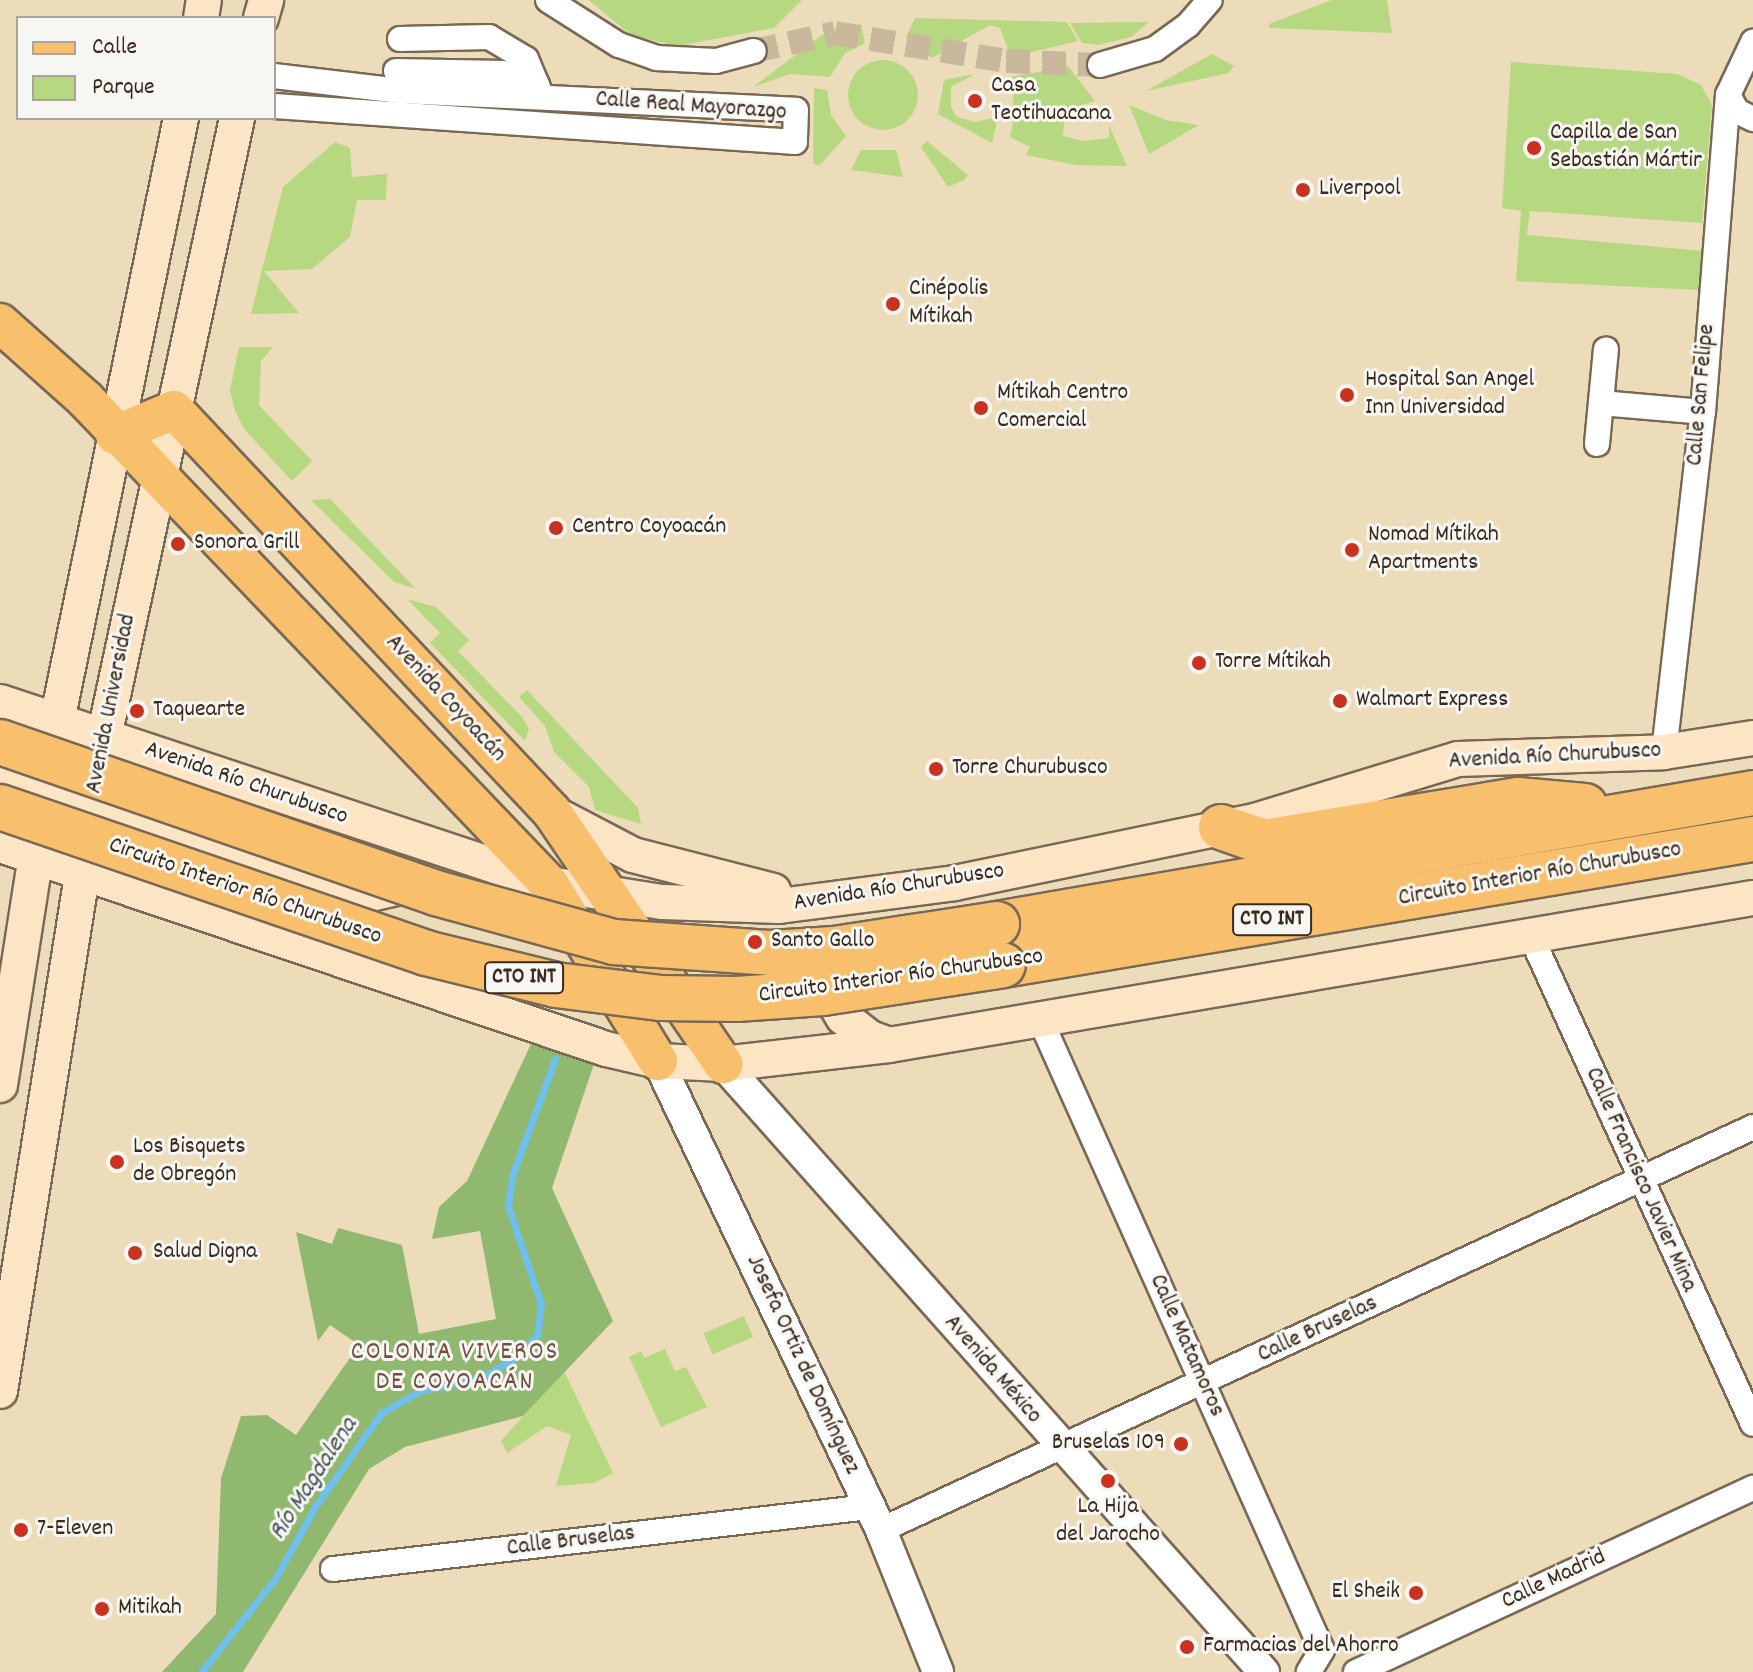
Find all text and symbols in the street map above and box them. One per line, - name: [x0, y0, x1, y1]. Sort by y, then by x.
- legend: [16, 16, 276, 120]
- text: Calle: [92, 31, 137, 65]
- text: Parque: [92, 71, 155, 105]
- place label: Casa Teotihuacana: [991, 73, 1111, 129]
- street label: Calle Real Mayorazgo: [594, 86, 788, 128]
- marker: Casa Teotihuacana: [966, 92, 984, 110]
- place label: Capilla de San Sebastián Mártir: [1550, 120, 1702, 176]
- marker: Capilla de San Sebastián Mártir: [1525, 139, 1543, 157]
- place label: Liverpool: [1319, 176, 1401, 204]
- marker: Liverpool: [1294, 181, 1312, 199]
- place label: Cinépolis Mítikah: [909, 276, 989, 332]
- marker: Cinépolis Mítikah: [884, 295, 902, 313]
- street label: Calle San Felipe: [1681, 323, 1723, 467]
- place label: Hospital San Angel Inn Universidad: [1365, 367, 1534, 423]
- place label: Mítikah Centro Comercial: [997, 380, 1128, 436]
- marker: Hospital San Angel Inn Universidad: [1336, 384, 1358, 406]
- marker: Mítikah Centro Comercial: [972, 399, 990, 417]
- place label: Centro Coyoacán: [572, 514, 726, 542]
- marker: Centro Coyoacán: [547, 519, 565, 537]
- place label: Nomad Mítikah Apartments: [1368, 522, 1499, 578]
- place label: Sonora Grill: [194, 530, 300, 558]
- marker: Sonora Grill: [169, 535, 187, 553]
- marker: Nomad Mítikah Apartments: [1343, 541, 1361, 559]
- street label: Avenida Universidad: [81, 612, 143, 796]
- street label: Avenida Coyoacán: [379, 629, 511, 769]
- place label: Torre Mítikah: [1215, 649, 1331, 677]
- marker: Torre Mítikah: [1190, 654, 1208, 672]
- place label: Walmart Express: [1356, 687, 1508, 715]
- marker: Walmart Express: [1331, 692, 1349, 710]
- place label: Taquearte: [153, 697, 245, 725]
- marker: Taquearte: [128, 702, 146, 720]
- street label: Avenida Río Churubusco: [141, 736, 351, 832]
- street label: Avenida Río Churubusco: [1448, 737, 1662, 777]
- place label: Torre Churubusco: [952, 755, 1108, 783]
- marker: Torre Churubusco: [927, 760, 945, 778]
- street label: Circuito Interior Río Churubusco: [105, 832, 385, 952]
- street label: Circuito Interior Río Churubusco: [1396, 836, 1684, 914]
- street label: Avenida Río Churubusco: [792, 857, 1006, 919]
- road number: CTO INT: [1232, 902, 1312, 938]
- place label: Santo Gallo: [771, 928, 874, 956]
- marker: Santo Gallo: [746, 933, 764, 951]
- street label: Circuito Interior Río Churubusco: [757, 943, 1045, 1011]
- road number: CTO INT: [484, 960, 564, 996]
- street label: Calle Francisco Javier Mina: [1577, 1063, 1703, 1297]
- place label: Los Bisquets de Obregón: [133, 1134, 246, 1190]
- marker: Los Bisquets de Obregón: [108, 1153, 126, 1171]
- place label: Salud Digna: [153, 1239, 257, 1267]
- marker: Salud Digna: [124, 1242, 146, 1264]
- street label: Josefa Ortiz de Domínguez: [739, 1251, 865, 1479]
- street label: Calle Matamoros: [1142, 1270, 1230, 1422]
- street label: Calle Bruselas: [1253, 1290, 1383, 1370]
- street label: Avenida México: [937, 1310, 1047, 1430]
- district label: COLONIA VIVEROS DE COYOACÁN: [351, 1337, 559, 1398]
- water label: Río Magdalena: [263, 1412, 365, 1546]
- place label: Bruselas 109: [1052, 1430, 1165, 1458]
- marker: Bruselas 109: [1172, 1435, 1190, 1453]
- marker: La Hija del Jarocho: [1099, 1472, 1117, 1490]
- place label: La Hija del Jarocho: [1056, 1494, 1160, 1550]
- place label: 7-Eleven: [37, 1516, 113, 1544]
- street label: Calle Bruselas: [505, 1520, 637, 1564]
- marker: 7-Eleven: [12, 1521, 30, 1539]
- street label: Calle Madrid: [1497, 1543, 1611, 1617]
- place label: El Sheik: [1332, 1579, 1400, 1607]
- marker: El Sheik: [1407, 1584, 1425, 1602]
- place label: Mitikah: [118, 1595, 182, 1623]
- marker: Mitikah: [93, 1600, 111, 1618]
- place label: Farmacias del Ahorro: [1203, 1633, 1399, 1661]
- marker: Farmacias del Ahorro: [1178, 1638, 1196, 1656]

